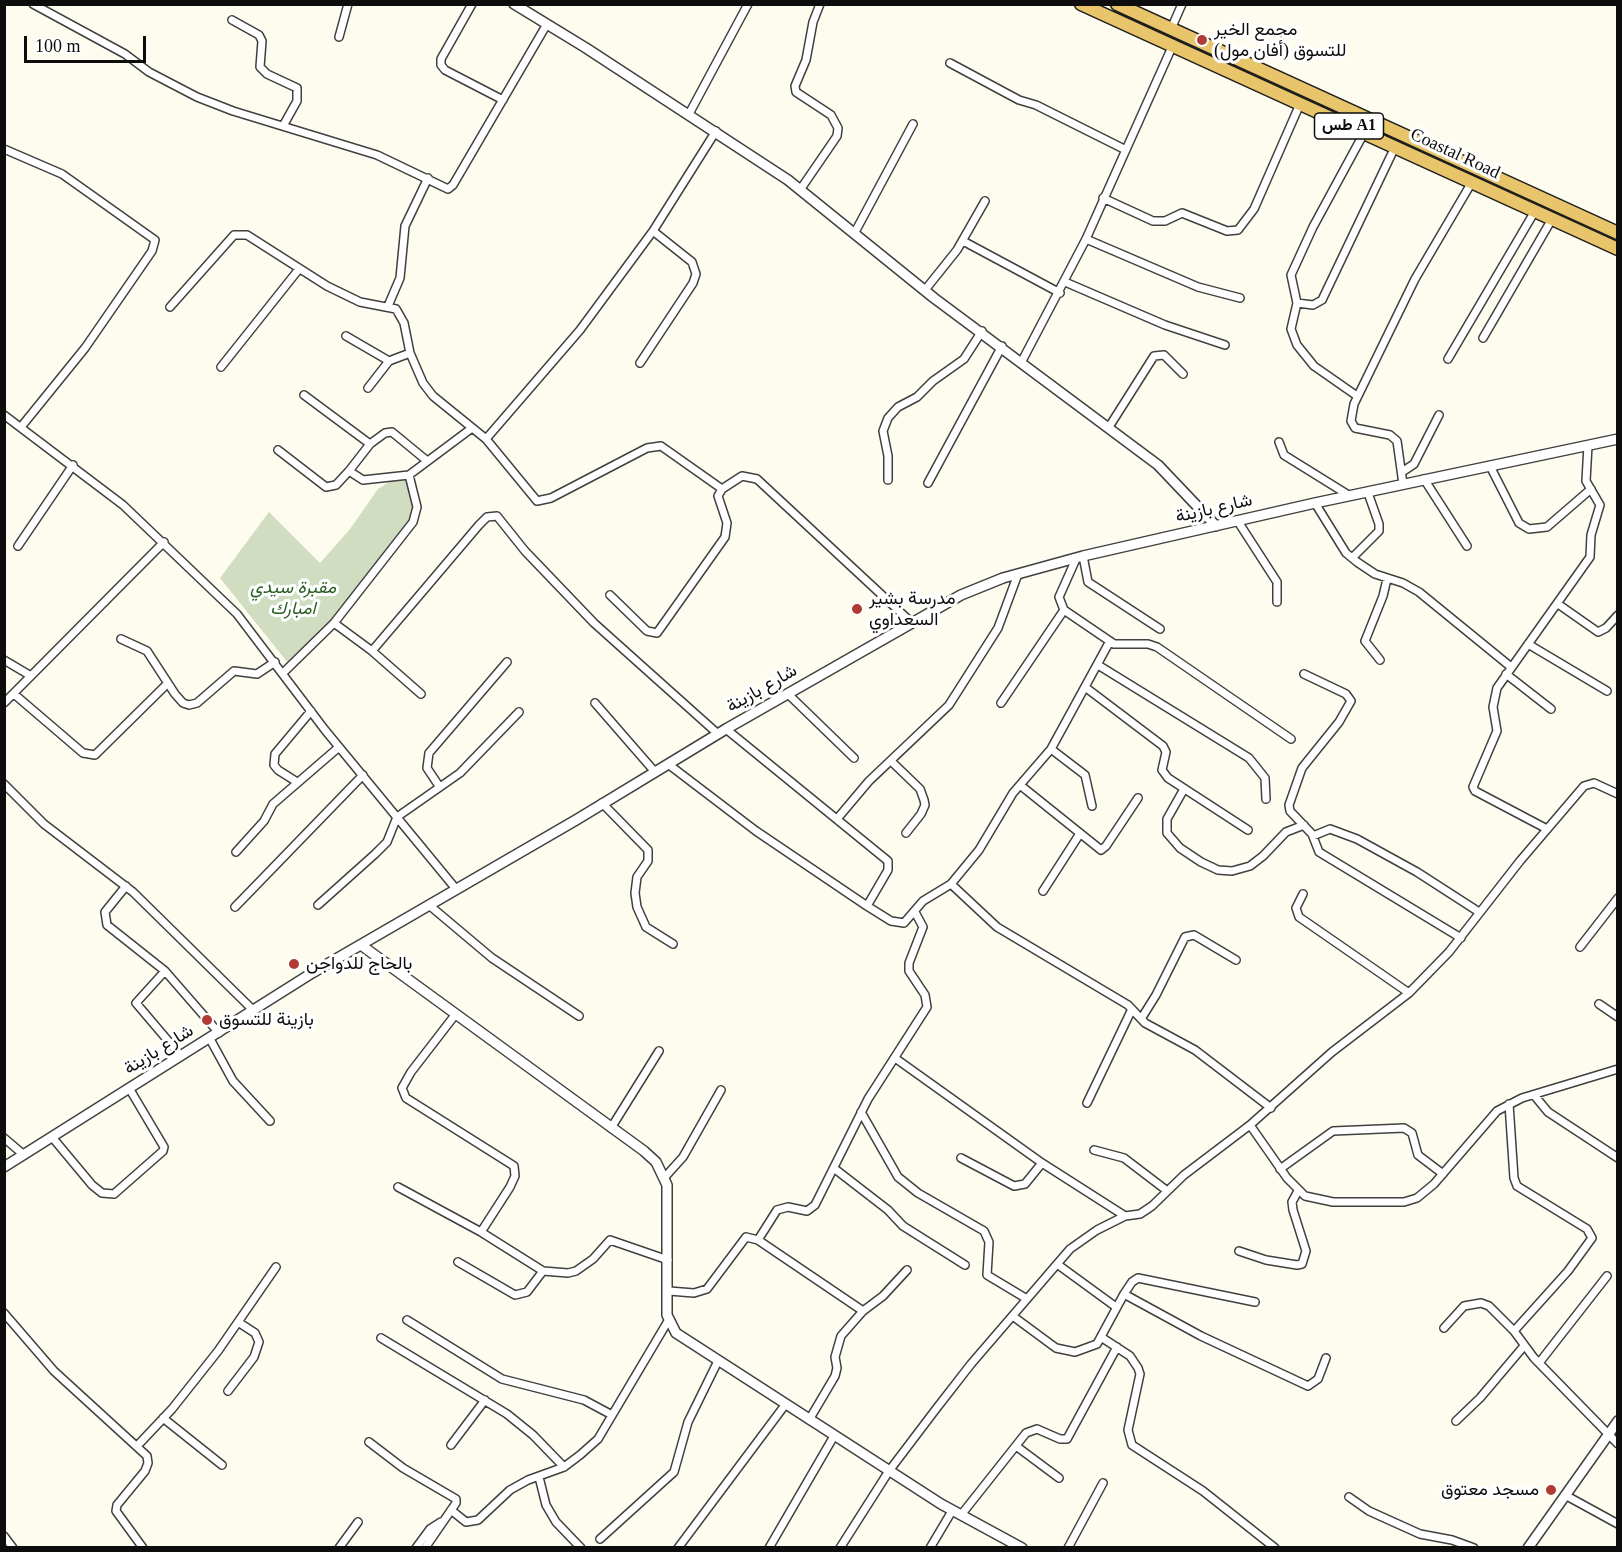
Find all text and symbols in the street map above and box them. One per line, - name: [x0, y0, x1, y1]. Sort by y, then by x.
- place label: مجمع الخير للتسوق (أفان مول): [1214, 19, 1346, 62]
- scale bar: [27, 24, 148, 62]
- marker: مجمع الخير للتسوق (أفان مول): [1195, 33, 1209, 47]
- text: 100 m: [35, 36, 81, 56]
- road number: طس A1: [1314, 113, 1384, 139]
- street label: Coastal Road: [1407, 124, 1503, 184]
- street label: شارع بازينة: [1174, 490, 1254, 528]
- park label: مقبرة سيدي امبارك: [250, 577, 336, 620]
- place label: مدرسة بشير السعداوي: [869, 588, 956, 630]
- marker: مدرسة بشير السعداوي: [850, 602, 864, 616]
- street label: شارع بازينة: [723, 660, 801, 718]
- place label: بالحاج للدواجن: [306, 953, 412, 975]
- marker: بالحاج للدواجن: [287, 957, 301, 971]
- place label: بازينة للتسوق: [219, 1009, 314, 1031]
- marker: بازينة للتسوق: [200, 1013, 214, 1027]
- street label: شارع بازينة: [120, 1020, 198, 1080]
- place label: مسجد معتوق: [1441, 1479, 1539, 1501]
- marker: مسجد معتوق: [1544, 1483, 1558, 1497]

